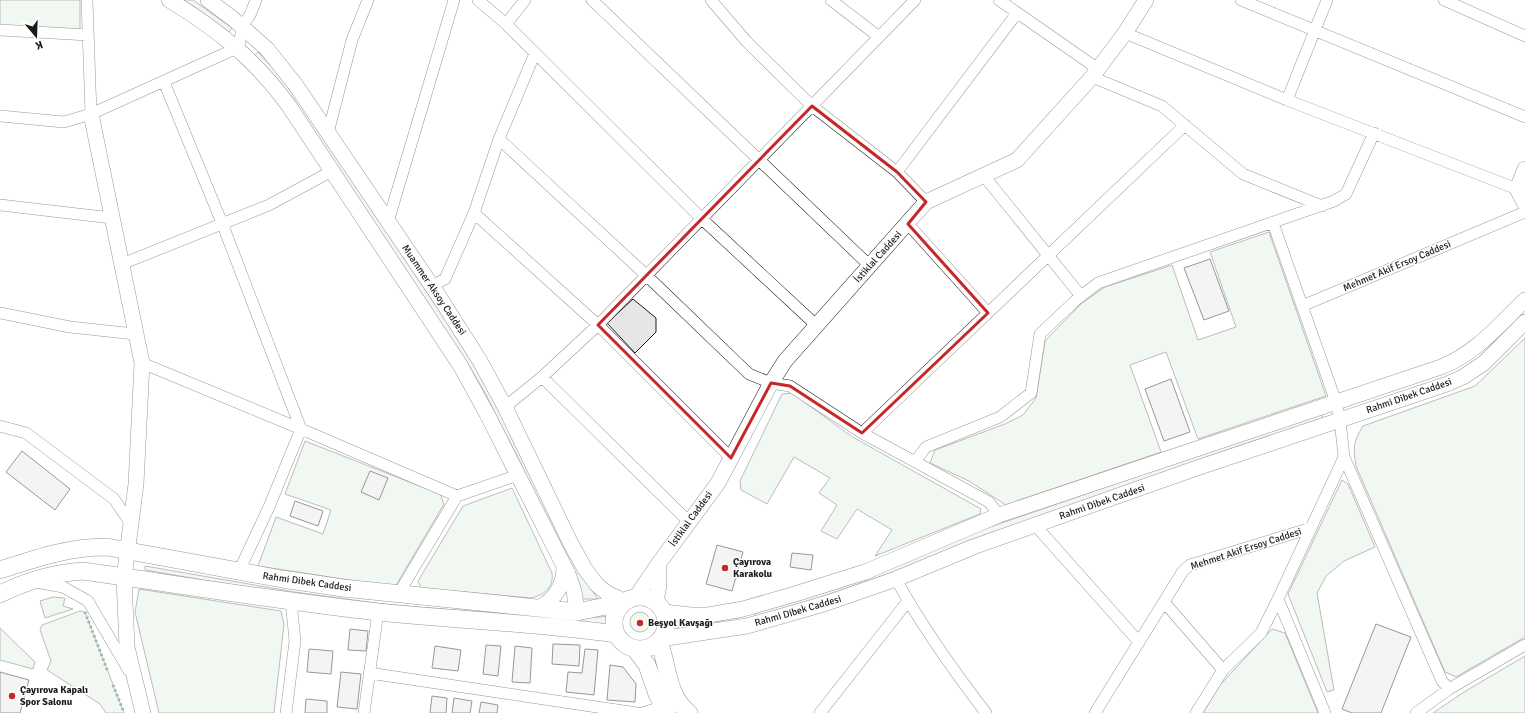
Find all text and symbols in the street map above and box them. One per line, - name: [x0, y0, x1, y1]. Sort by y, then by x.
- north arrow: [16, 16, 56, 56]
- text: K: [34, 38, 44, 52]
- street label: İstiklal Caddesi: [852, 229, 904, 285]
- street label: Mehmet Akif Ersoy Caddesi: [1341, 238, 1453, 294]
- street label: Muammer Aksoy Caddesi: [399, 242, 469, 338]
- street label: Rahmi Dibek Caddesi: [1365, 376, 1453, 416]
- street label: Rahmi Dibek Caddesi: [1058, 482, 1146, 522]
- street label: İstiklal Caddesi: [667, 489, 715, 549]
- street label: Mehmet Akif Ersoy Caddesi: [1189, 525, 1303, 573]
- place label: Çayırova Karakolu: [733, 556, 773, 580]
- marker: Çayırova Karakolu: [720, 563, 730, 573]
- street label: Rahmi Dibek Caddesi: [262, 570, 352, 594]
- street label: Rahmi Dibek Caddesi: [753, 593, 843, 629]
- place label: Beşyol Kavşağı: [648, 617, 713, 629]
- marker: Beşyol Kavşağı: [635, 618, 645, 628]
- place label: Çayırova Kapalı Spor Salonu: [20, 684, 88, 708]
- marker: Çayırova Kapalı Spor Salonu: [7, 691, 17, 701]

